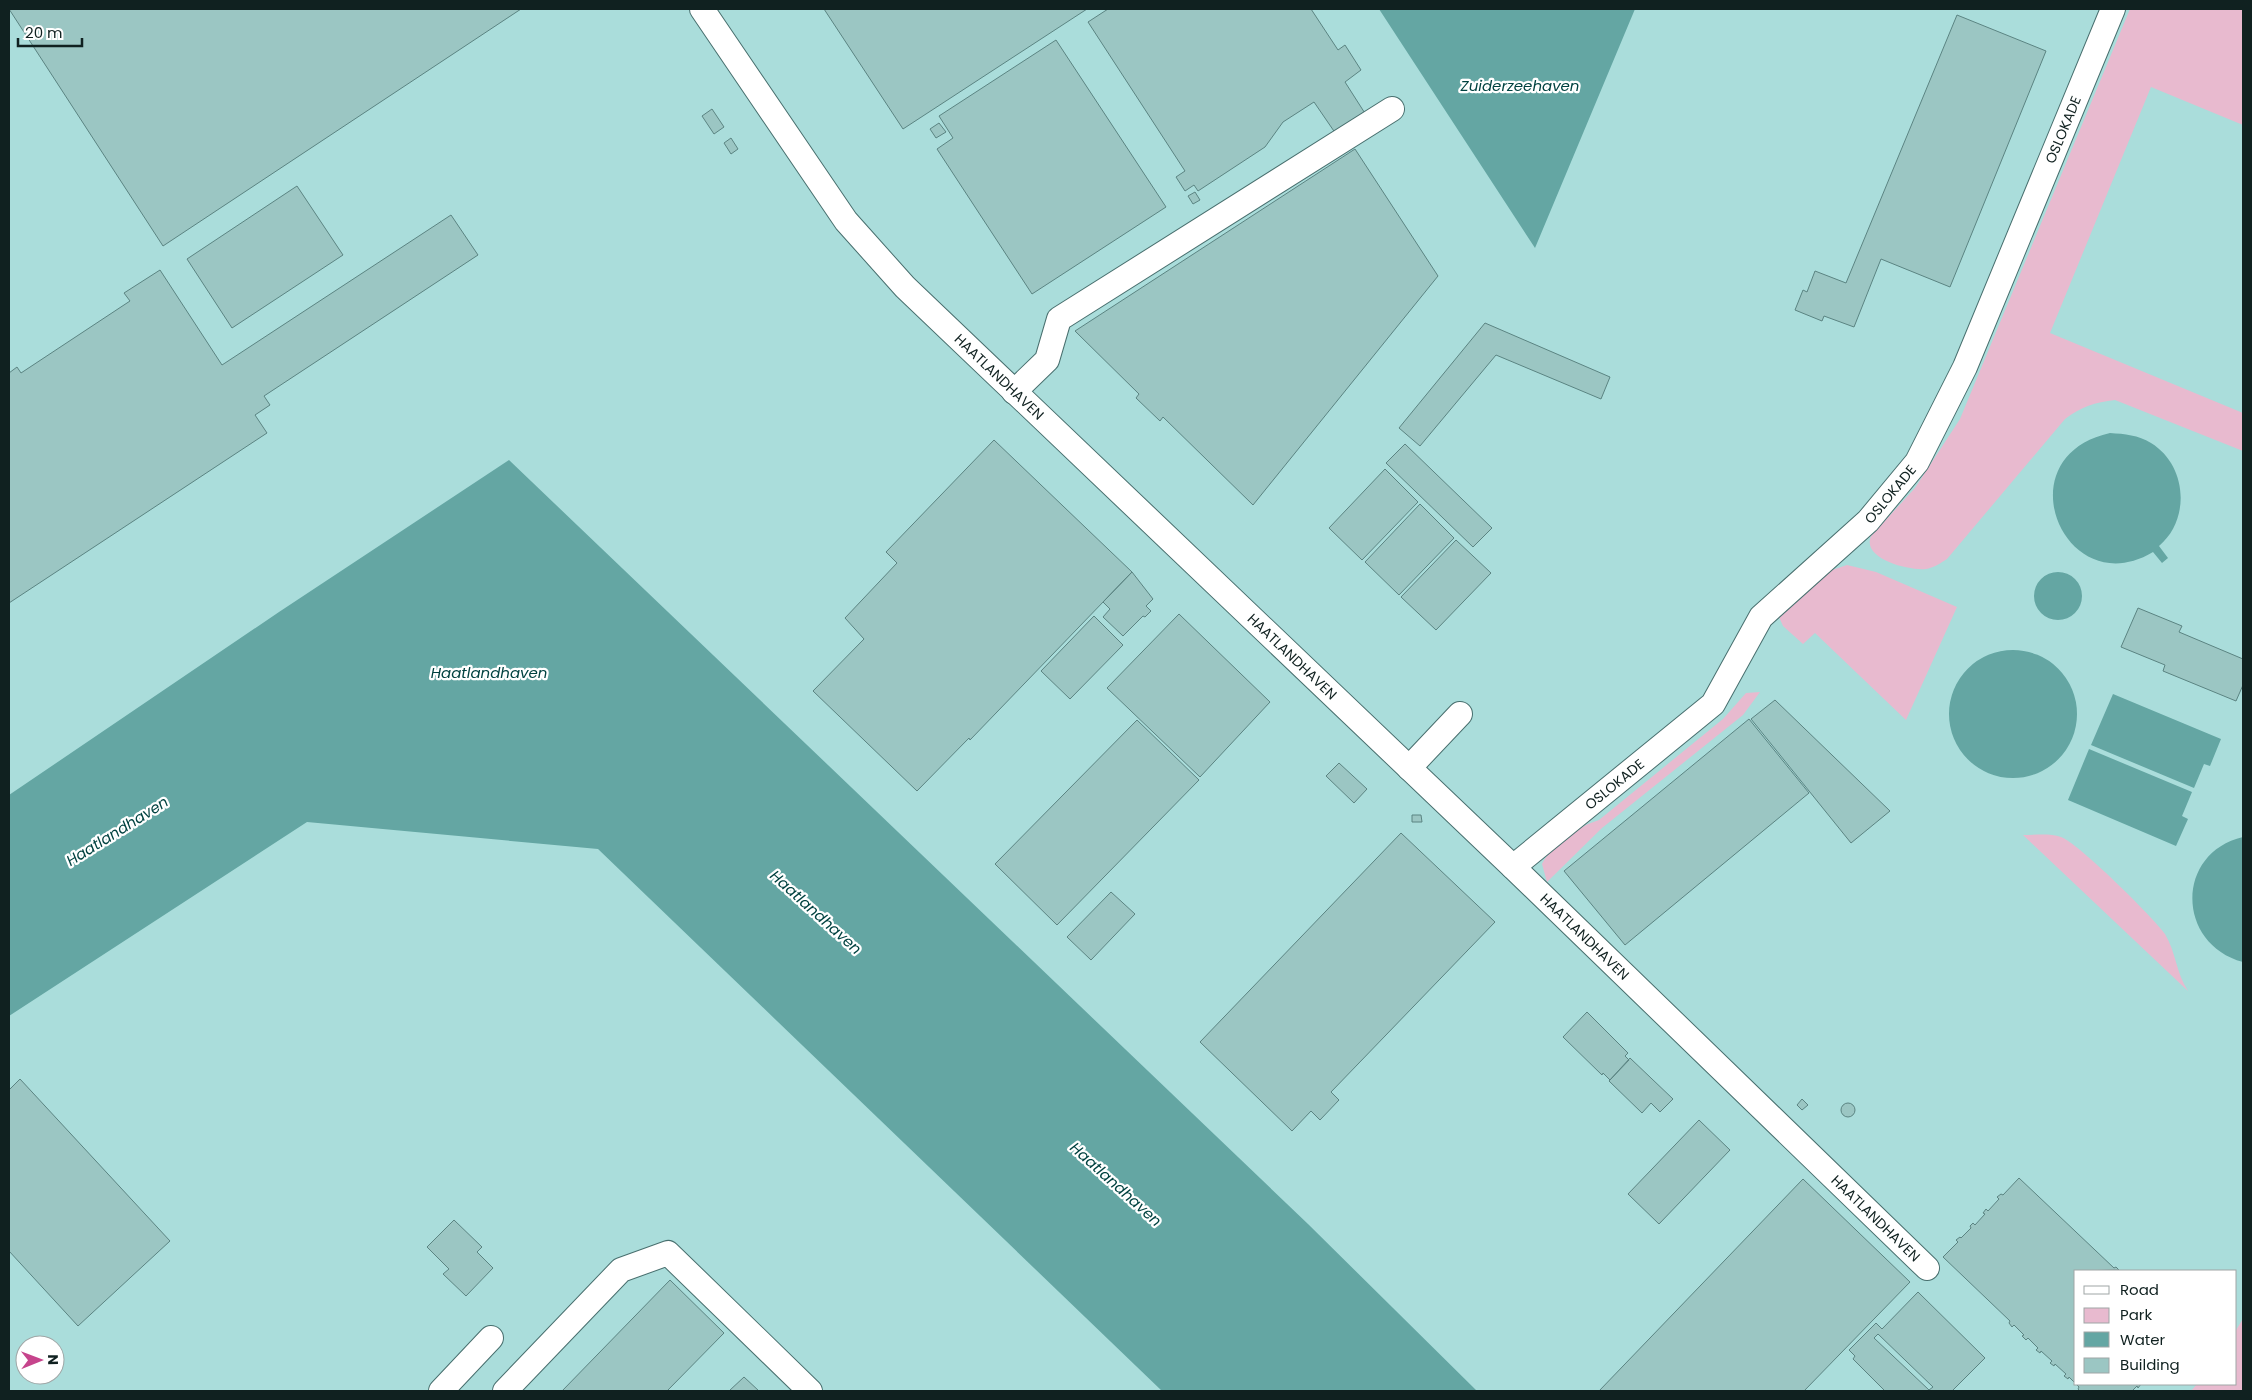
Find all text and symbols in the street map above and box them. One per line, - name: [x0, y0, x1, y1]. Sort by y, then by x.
- scale bar: [18, 15, 81, 47]
- text: 20 m: [25, 22, 63, 43]
- water label: Zuiderzeehaven: [1460, 75, 1579, 96]
- street label: OSLOKADE: [2040, 93, 2086, 166]
- street label: HAATLANDHAVEN: [950, 329, 1048, 424]
- street label: OSLOKADE: [1860, 460, 1921, 528]
- street label: HAATLANDHAVEN: [1243, 609, 1341, 704]
- water label: Haatlandhaven: [431, 662, 547, 683]
- street label: OSLOKADE: [1581, 754, 1648, 814]
- water label: Haatlandhaven: [62, 791, 172, 871]
- water label: Haatlandhaven: [766, 865, 866, 959]
- street label: HAATLANDHAVEN: [1536, 889, 1634, 984]
- water label: Haatlandhaven: [1066, 1137, 1166, 1231]
- street label: HAATLANDHAVEN: [1827, 1170, 1925, 1266]
- legend: [2074, 1270, 2237, 1385]
- text: Road: [2120, 1279, 2159, 1300]
- text: Park: [2120, 1304, 2152, 1325]
- text: Water: [2120, 1329, 2166, 1350]
- north arrow: [15, 1335, 65, 1385]
- text: N: [43, 1354, 63, 1365]
- text: Building: [2120, 1354, 2180, 1375]

